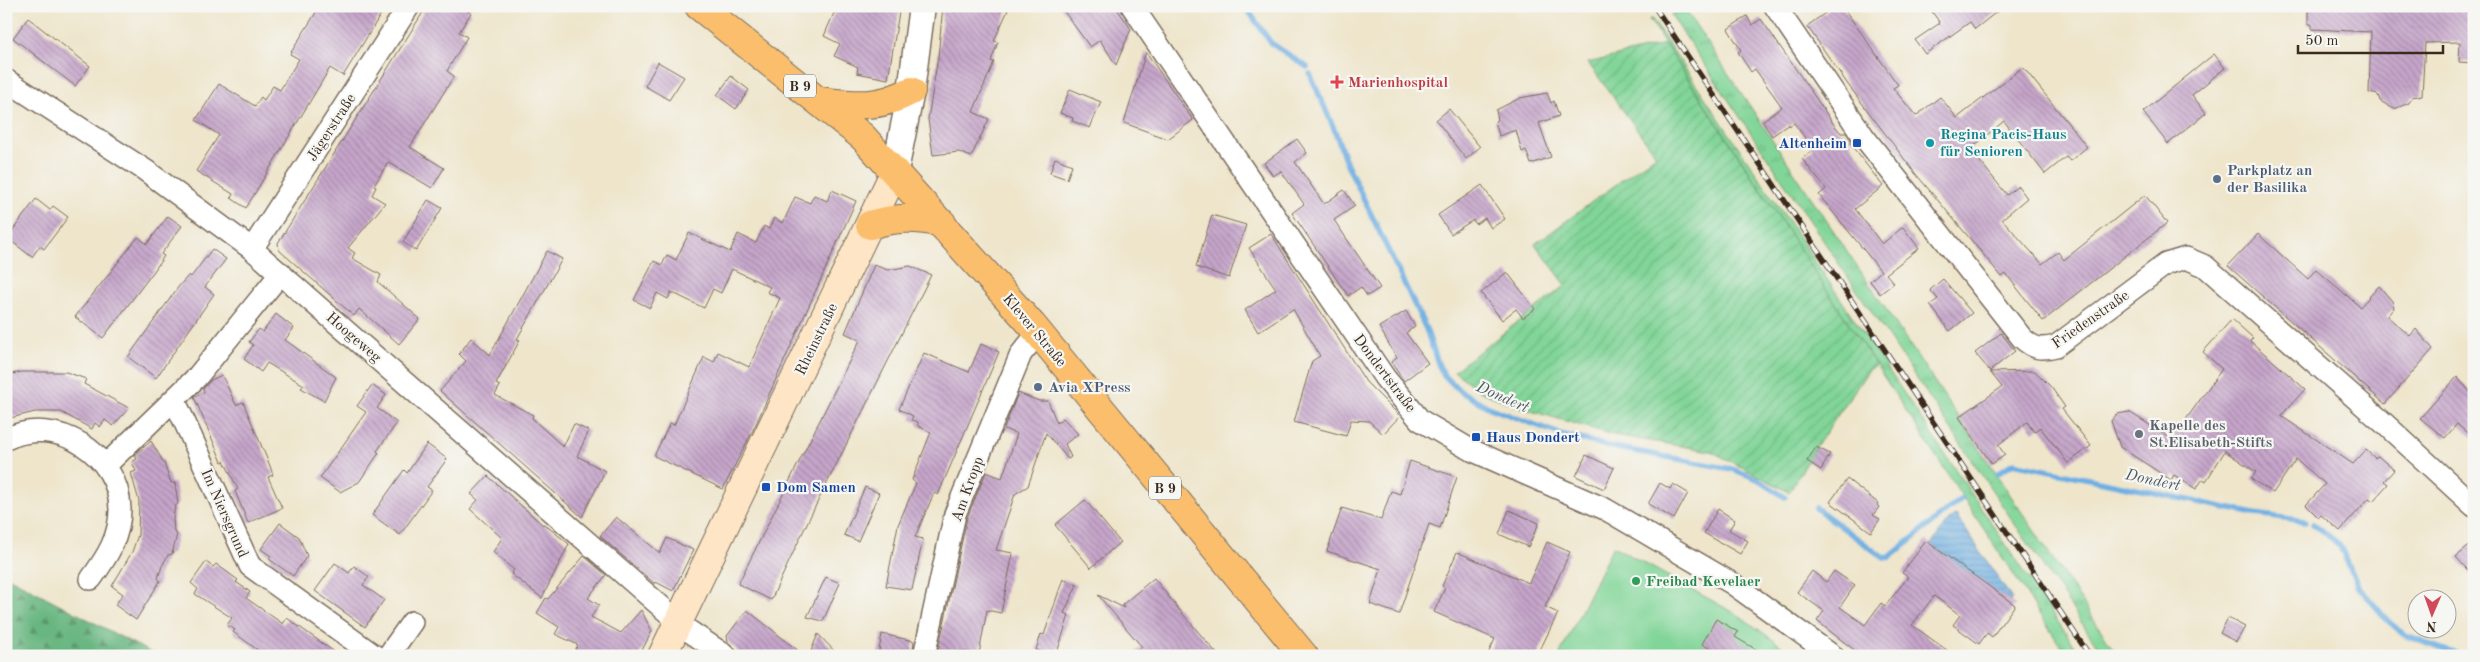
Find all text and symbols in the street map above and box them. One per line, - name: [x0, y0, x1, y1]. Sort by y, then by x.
- scale bar: [2298, 22, 2442, 54]
- text: 50 m: [2305, 34, 2339, 49]
- road number: B 9: [784, 74, 816, 98]
- marker: Marienhospital: [1330, 75, 1344, 89]
- place label: Marienhospital: [1348, 76, 1448, 91]
- street label: Jägerstraße: [305, 91, 360, 164]
- place label: Regina Pacis-Haus für Senioren: [1940, 128, 2067, 160]
- place label: Altenheim: [1778, 137, 1847, 152]
- marker: Altenheim: [1851, 137, 1863, 149]
- marker: Regina Pacis-Haus für Senioren: [1924, 137, 1936, 149]
- place label: Parkplatz an der Basilika: [2227, 164, 2312, 196]
- marker: Parkplatz an der Basilika: [2211, 173, 2223, 185]
- street label: Friedenstraße: [2050, 288, 2132, 352]
- street label: Klever Straße: [999, 292, 1068, 370]
- street label: Rheinstraße: [793, 301, 841, 378]
- street label: Hoogeweg: [323, 310, 383, 366]
- street label: Dondertstraße: [1350, 332, 1418, 416]
- water label: Dondert: [1473, 379, 1532, 417]
- marker: Avia XPress: [1032, 381, 1044, 393]
- place label: Avia XPress: [1048, 381, 1131, 396]
- place label: Kapelle des St.Elisabeth-Stifts: [2149, 419, 2272, 451]
- marker: Kapelle des St.Elisabeth-Stifts: [2133, 428, 2145, 440]
- marker: Haus Dondert: [1470, 431, 1482, 443]
- place label: Haus Dondert: [1486, 431, 1580, 446]
- street label: Am Kropp: [950, 455, 987, 524]
- street label: Im Niersgrund: [197, 467, 250, 560]
- water label: Dondert: [2123, 467, 2182, 495]
- road number: B 9: [1149, 476, 1181, 499]
- marker: Dom Samen: [760, 481, 772, 493]
- place label: Dom Samen: [776, 481, 856, 496]
- marker: Freibad Kevelaer: [1630, 575, 1642, 587]
- place label: Freibad Kevelaer: [1646, 575, 1761, 590]
- north arrow: [2408, 590, 2458, 640]
- text: N: [2426, 619, 2437, 633]

